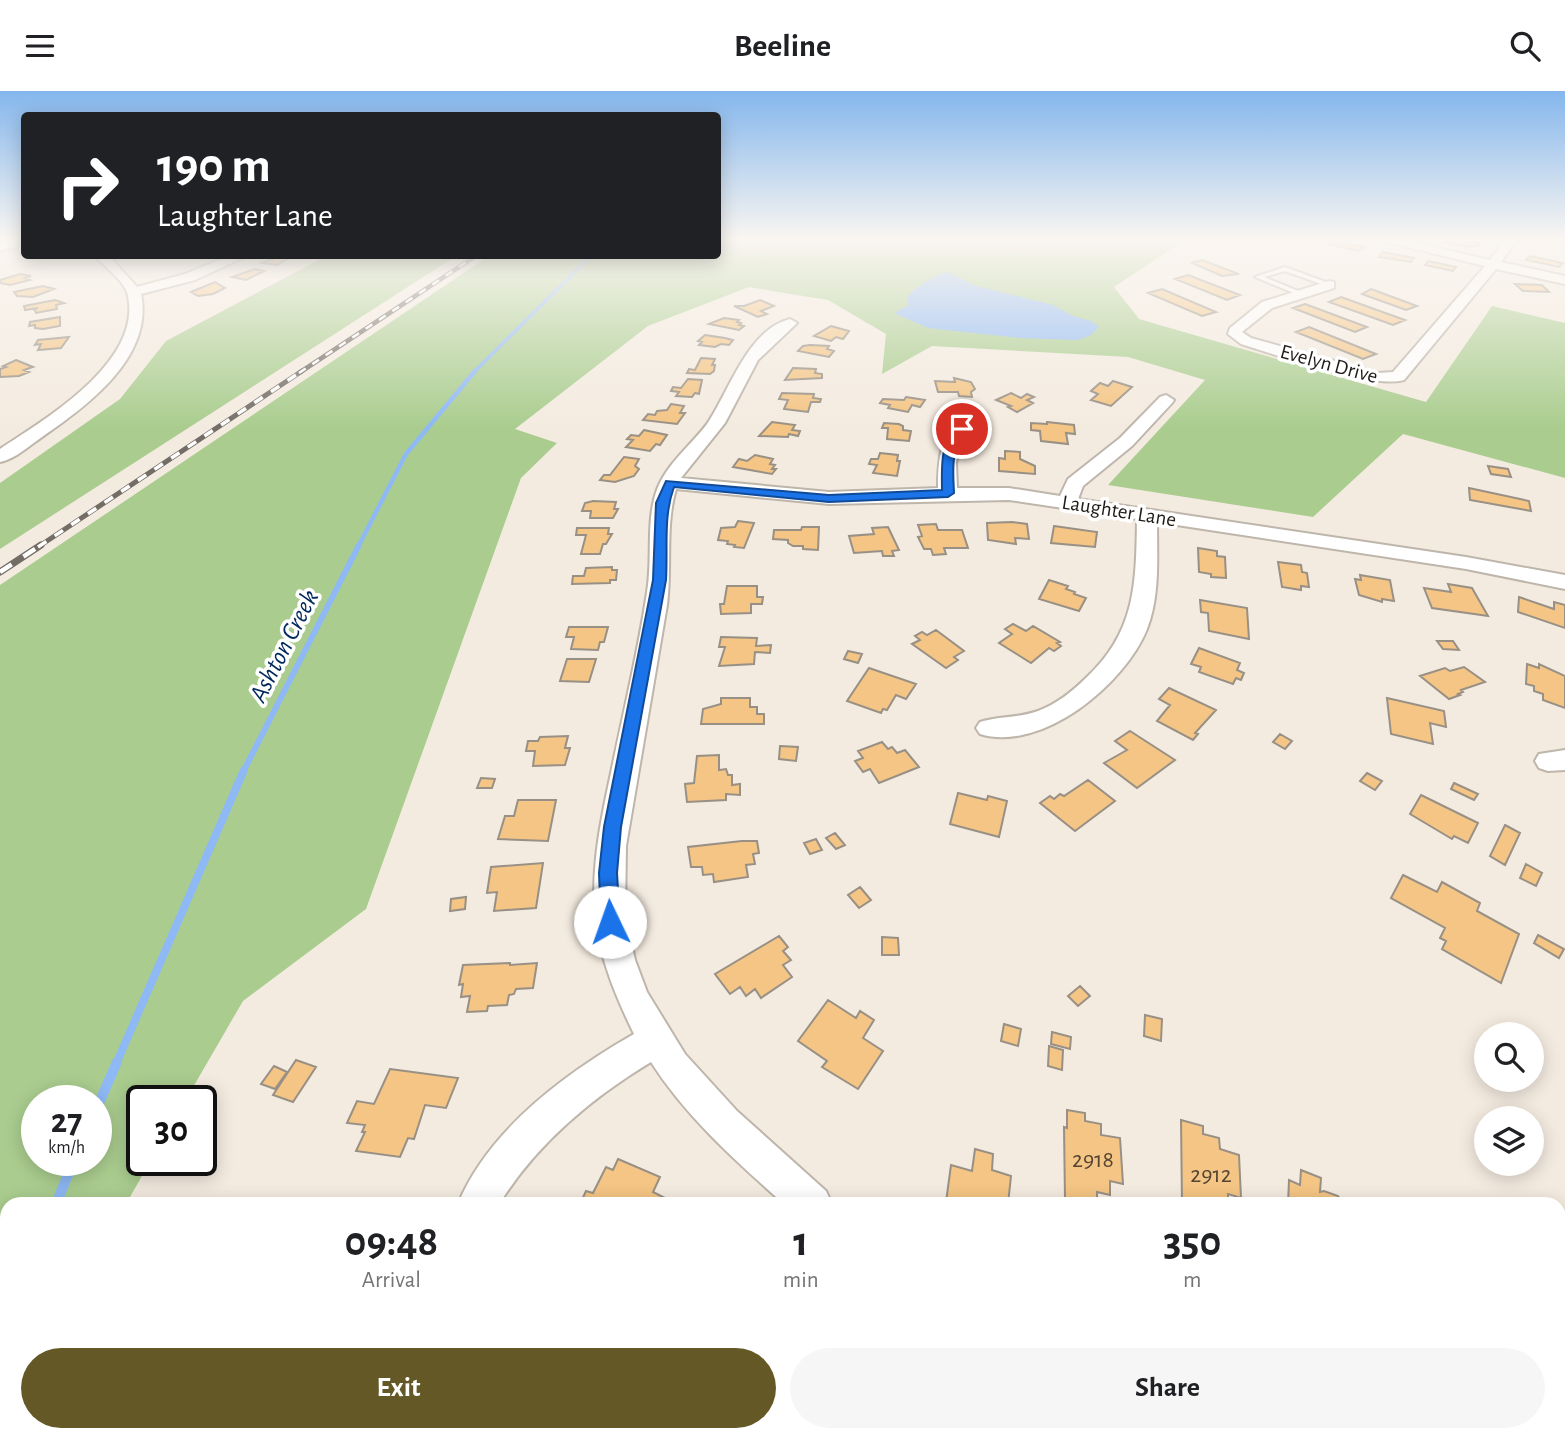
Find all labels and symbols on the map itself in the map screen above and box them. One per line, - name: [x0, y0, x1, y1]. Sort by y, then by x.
- street label: Evelyn Drive: [1278, 341, 1380, 387]
- pin: [932, 399, 992, 459]
- street label: Laughter Lane: [1060, 492, 1178, 530]
- water label: Ashton Creek: [244, 586, 323, 707]
- position arrow: [573, 885, 647, 959]
- speed limit sign: 30: [126, 1085, 217, 1176]
- house number: 2918: [1072, 1148, 1114, 1172]
- house number: 2912: [1190, 1163, 1232, 1187]

